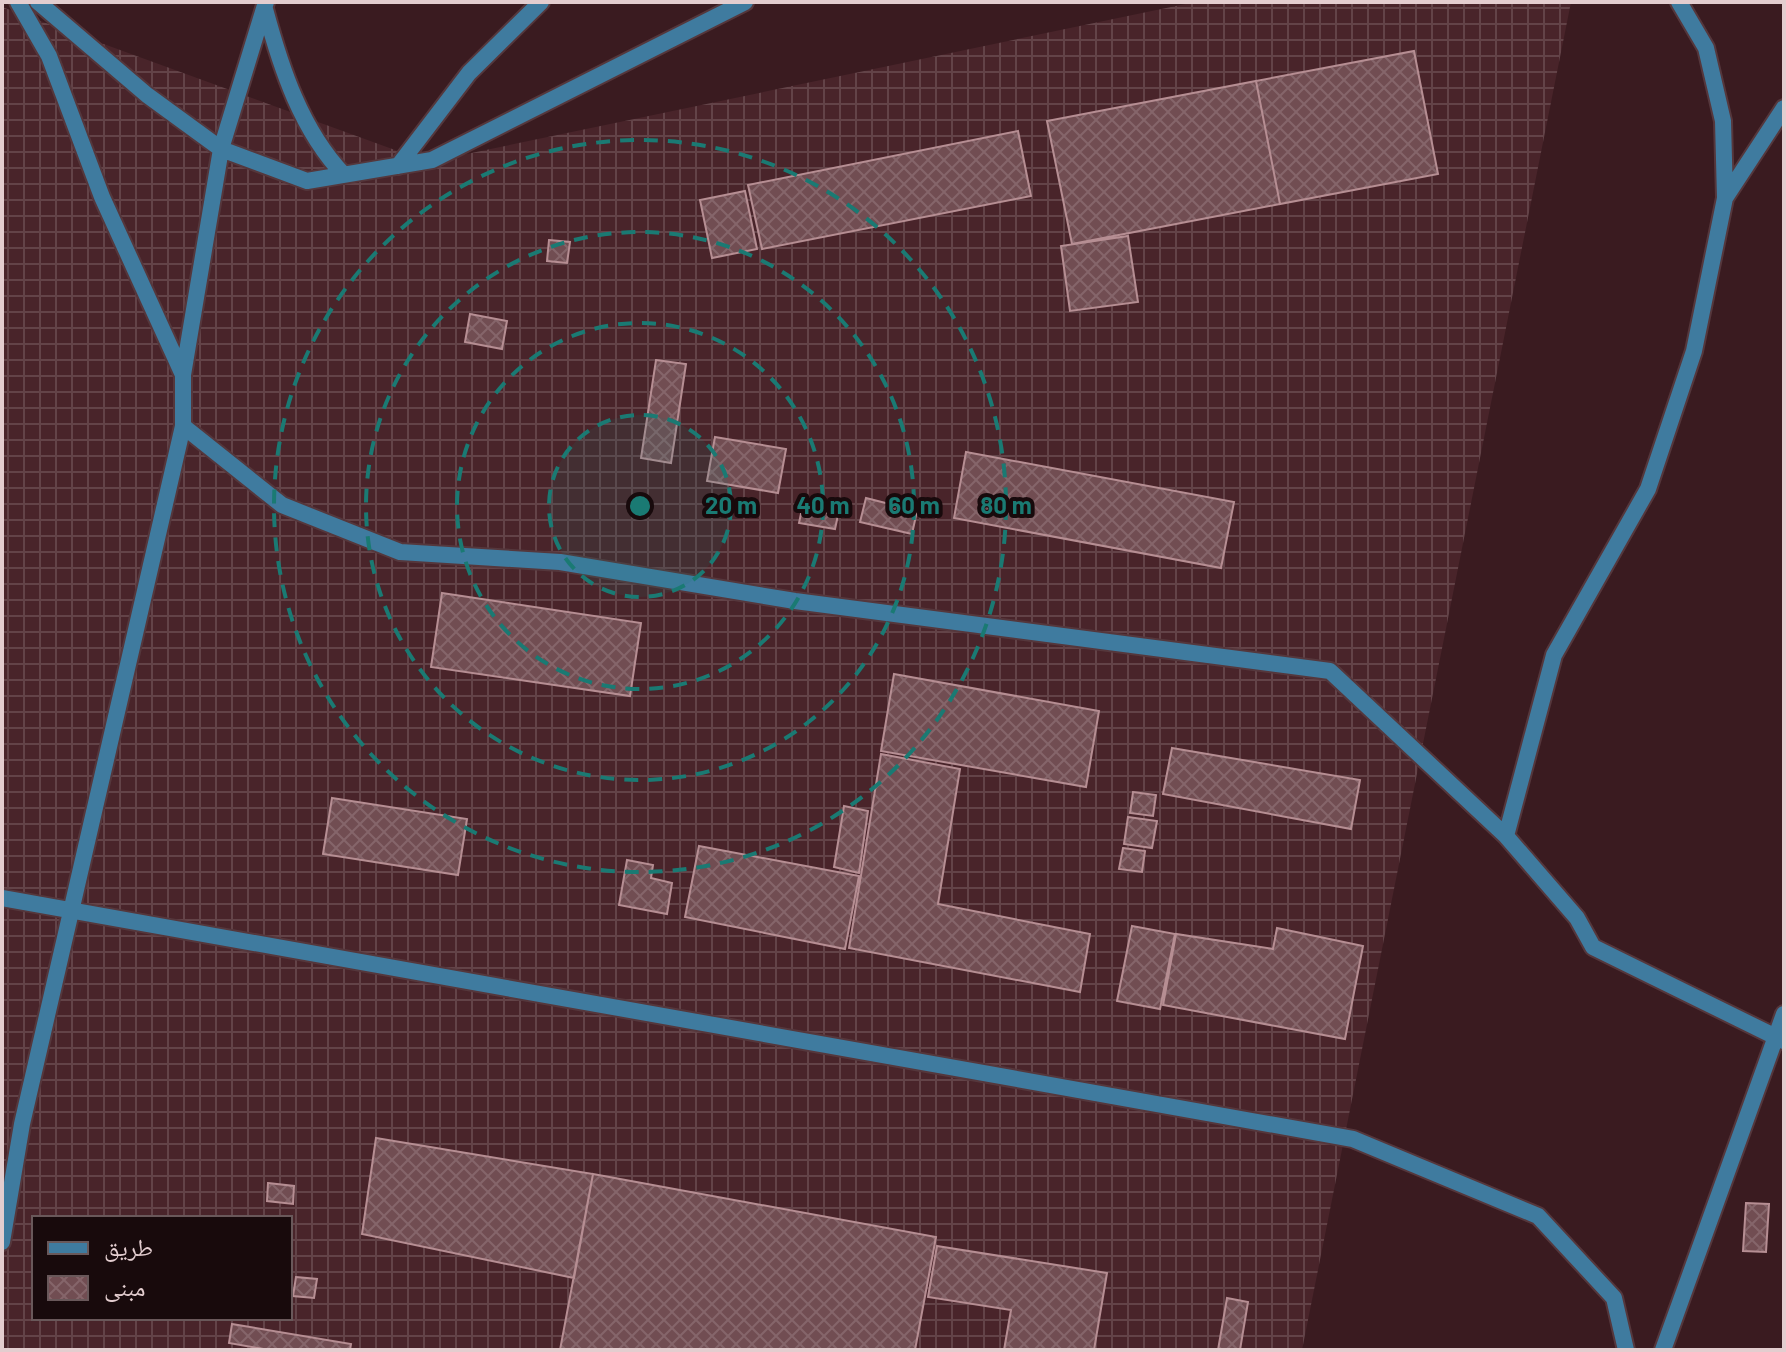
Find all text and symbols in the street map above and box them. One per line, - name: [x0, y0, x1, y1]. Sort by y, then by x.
- text: 20 m: [705, 490, 757, 519]
- text: 40 m: [796, 490, 850, 519]
- text: 60 m: [888, 490, 940, 519]
- text: 80 m: [980, 490, 1032, 519]
- centre of rings: [626, 492, 654, 520]
- legend: [32, 1216, 292, 1320]
- text: طريق: [104, 1232, 153, 1262]
- text: مبنى: [104, 1272, 145, 1302]

